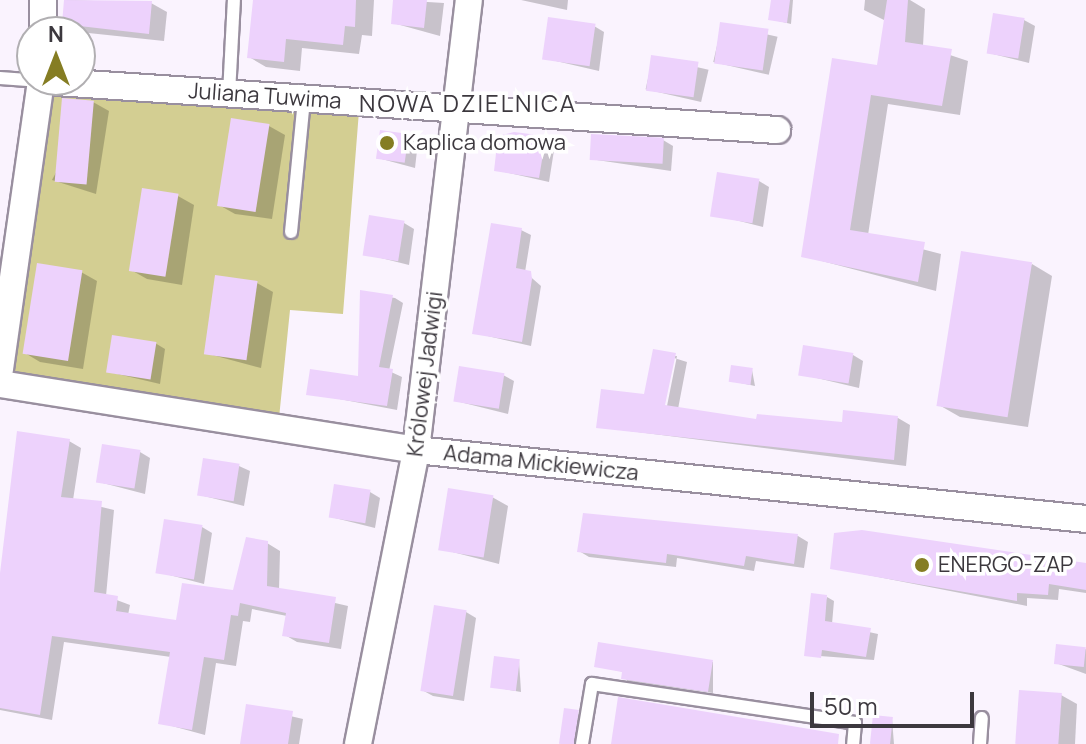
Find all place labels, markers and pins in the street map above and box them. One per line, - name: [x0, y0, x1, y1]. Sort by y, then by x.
- place label: Kaplica domowa: [403, 130, 566, 156]
- marker: Kaplica domowa: [378, 134, 396, 152]
- place label: ENERGO-ZAP: [938, 552, 1073, 578]
- marker: ENERGO-ZAP: [913, 556, 931, 574]

